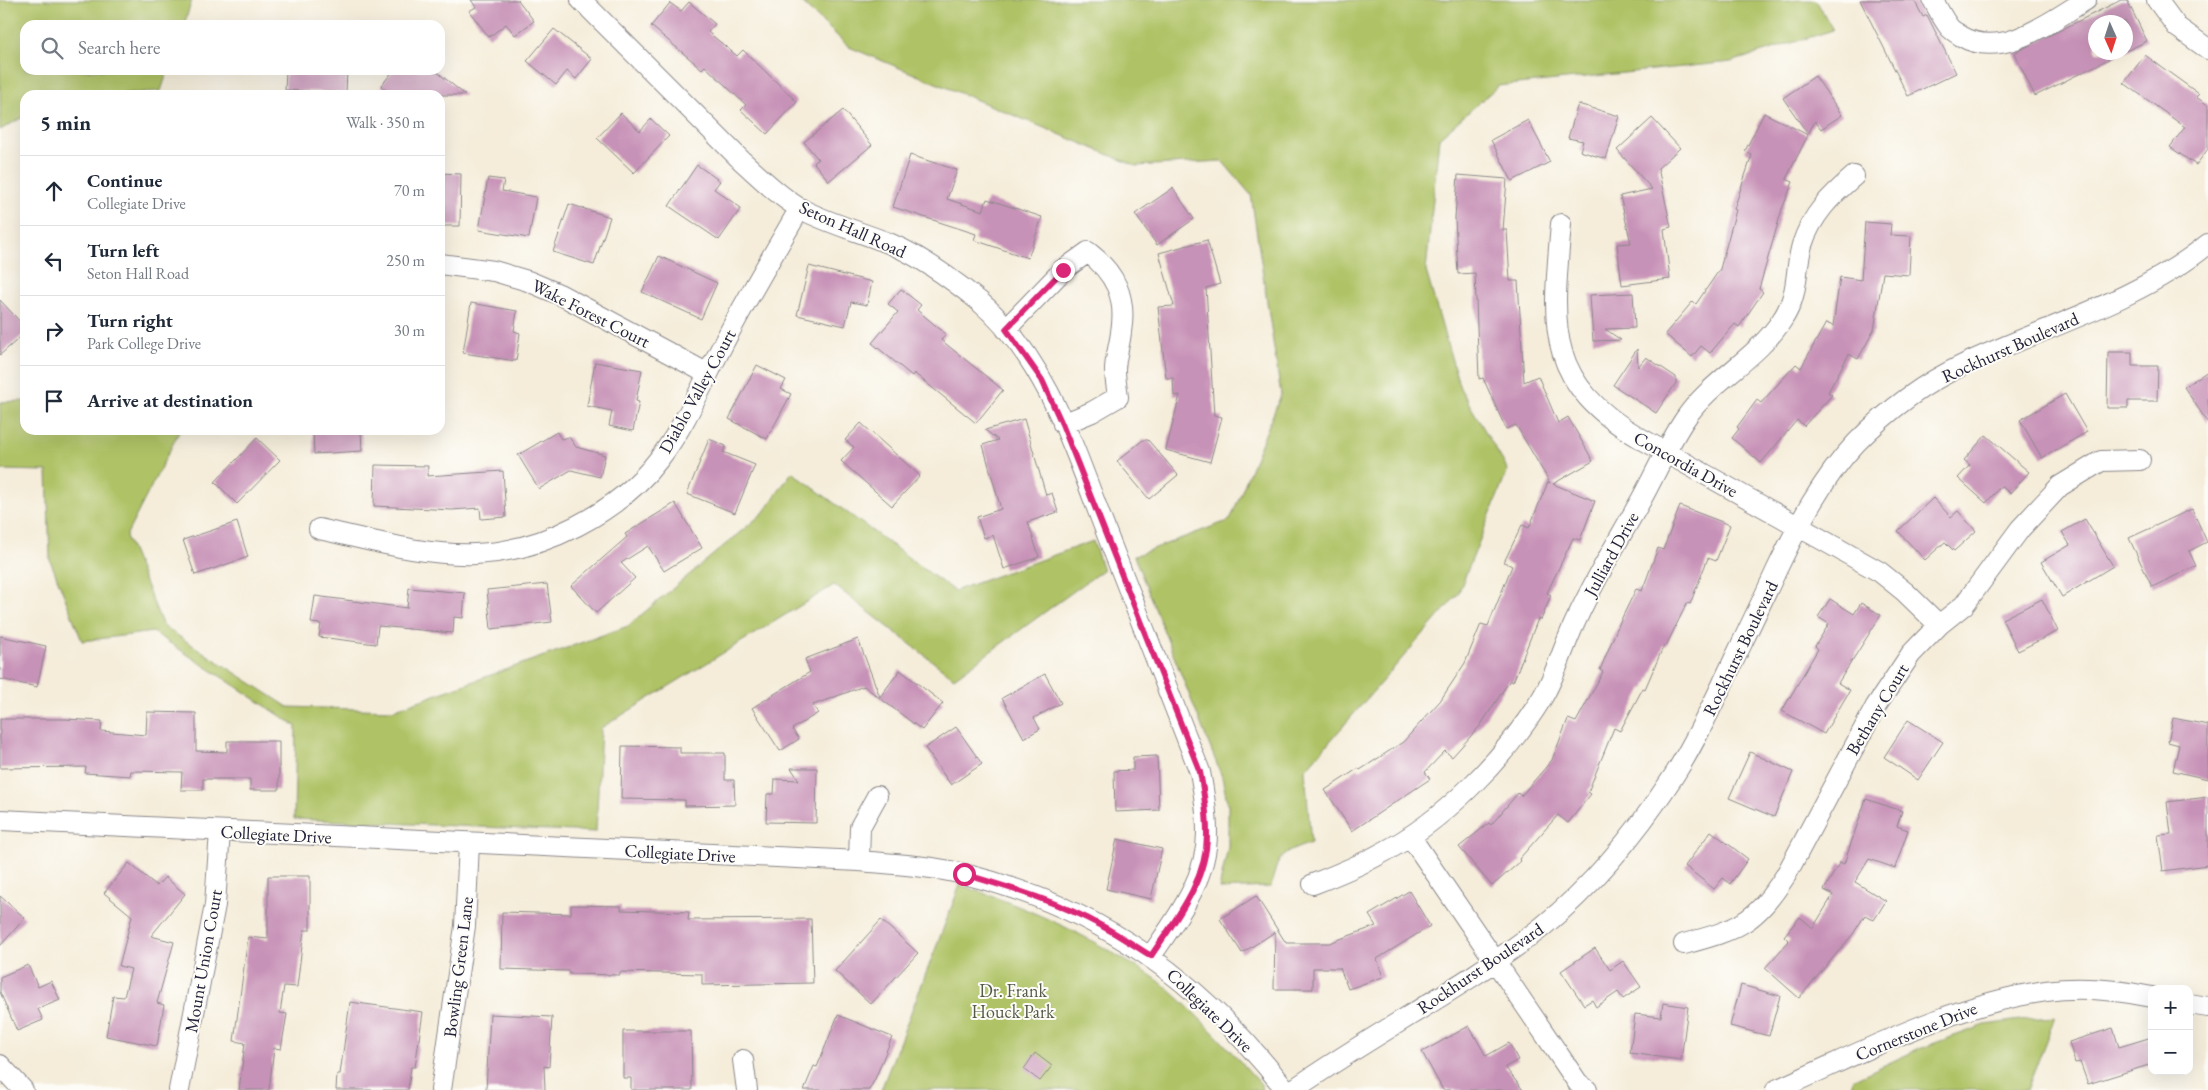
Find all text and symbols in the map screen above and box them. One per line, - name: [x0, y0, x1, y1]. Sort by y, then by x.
- north arrow: [2088, 15, 2133, 60]
- search box: [20, 20, 445, 75]
- icon: search: [38, 34, 66, 62]
- text: Search here: [78, 35, 160, 60]
- text: 5 min: [40, 109, 91, 136]
- text: Walk · 350 m: [346, 112, 425, 133]
- text: Continue: [87, 168, 162, 193]
- icon: ahead: [40, 177, 68, 205]
- text: 70 m: [394, 180, 425, 201]
- text: Collegiate Drive: [87, 193, 186, 214]
- street label: Seton Hall Road: [796, 195, 911, 263]
- text: Turn left: [87, 238, 159, 263]
- icon: left: [40, 247, 68, 275]
- text: 250 m: [386, 250, 425, 271]
- route end: [1052, 259, 1075, 282]
- text: Seton Hall Road: [87, 263, 189, 284]
- street label: Wake Forest Court: [528, 273, 654, 353]
- street label: Rockhurst Boulevard: [1938, 306, 2083, 388]
- text: Turn right: [87, 308, 173, 333]
- icon: right: [40, 317, 68, 345]
- text: 30 m: [394, 320, 425, 341]
- street label: Diablo Valley Court: [653, 325, 741, 457]
- text: Park College Drive: [87, 333, 201, 354]
- icon: arrive: [40, 387, 68, 415]
- text: Arrive at destination: [87, 388, 253, 413]
- street label: Concordia Drive: [1630, 426, 1742, 502]
- street label: Julliard Drive: [1577, 508, 1644, 602]
- street label: Rockhurst Boulevard: [1697, 576, 1783, 719]
- street label: Bethany Court: [1841, 659, 1914, 759]
- street label: Collegiate Drive: [220, 820, 332, 848]
- street label: Collegiate Drive: [624, 839, 736, 867]
- route start: [953, 863, 976, 886]
- street label: Mount Union Court: [179, 887, 227, 1034]
- street label: Bowling Green Lane: [438, 895, 478, 1039]
- street label: Rockhurst Boulevard: [1412, 917, 1548, 1019]
- street label: Collegiate Drive: [1162, 963, 1258, 1057]
- park label: Dr. Frank Houck Park: [971, 979, 1055, 1023]
- map controls: [2148, 985, 2193, 1075]
- button: +: [2148, 985, 2193, 1030]
- street label: Cornerstone Drive: [1852, 996, 1980, 1066]
- button: −: [2148, 1030, 2193, 1075]

